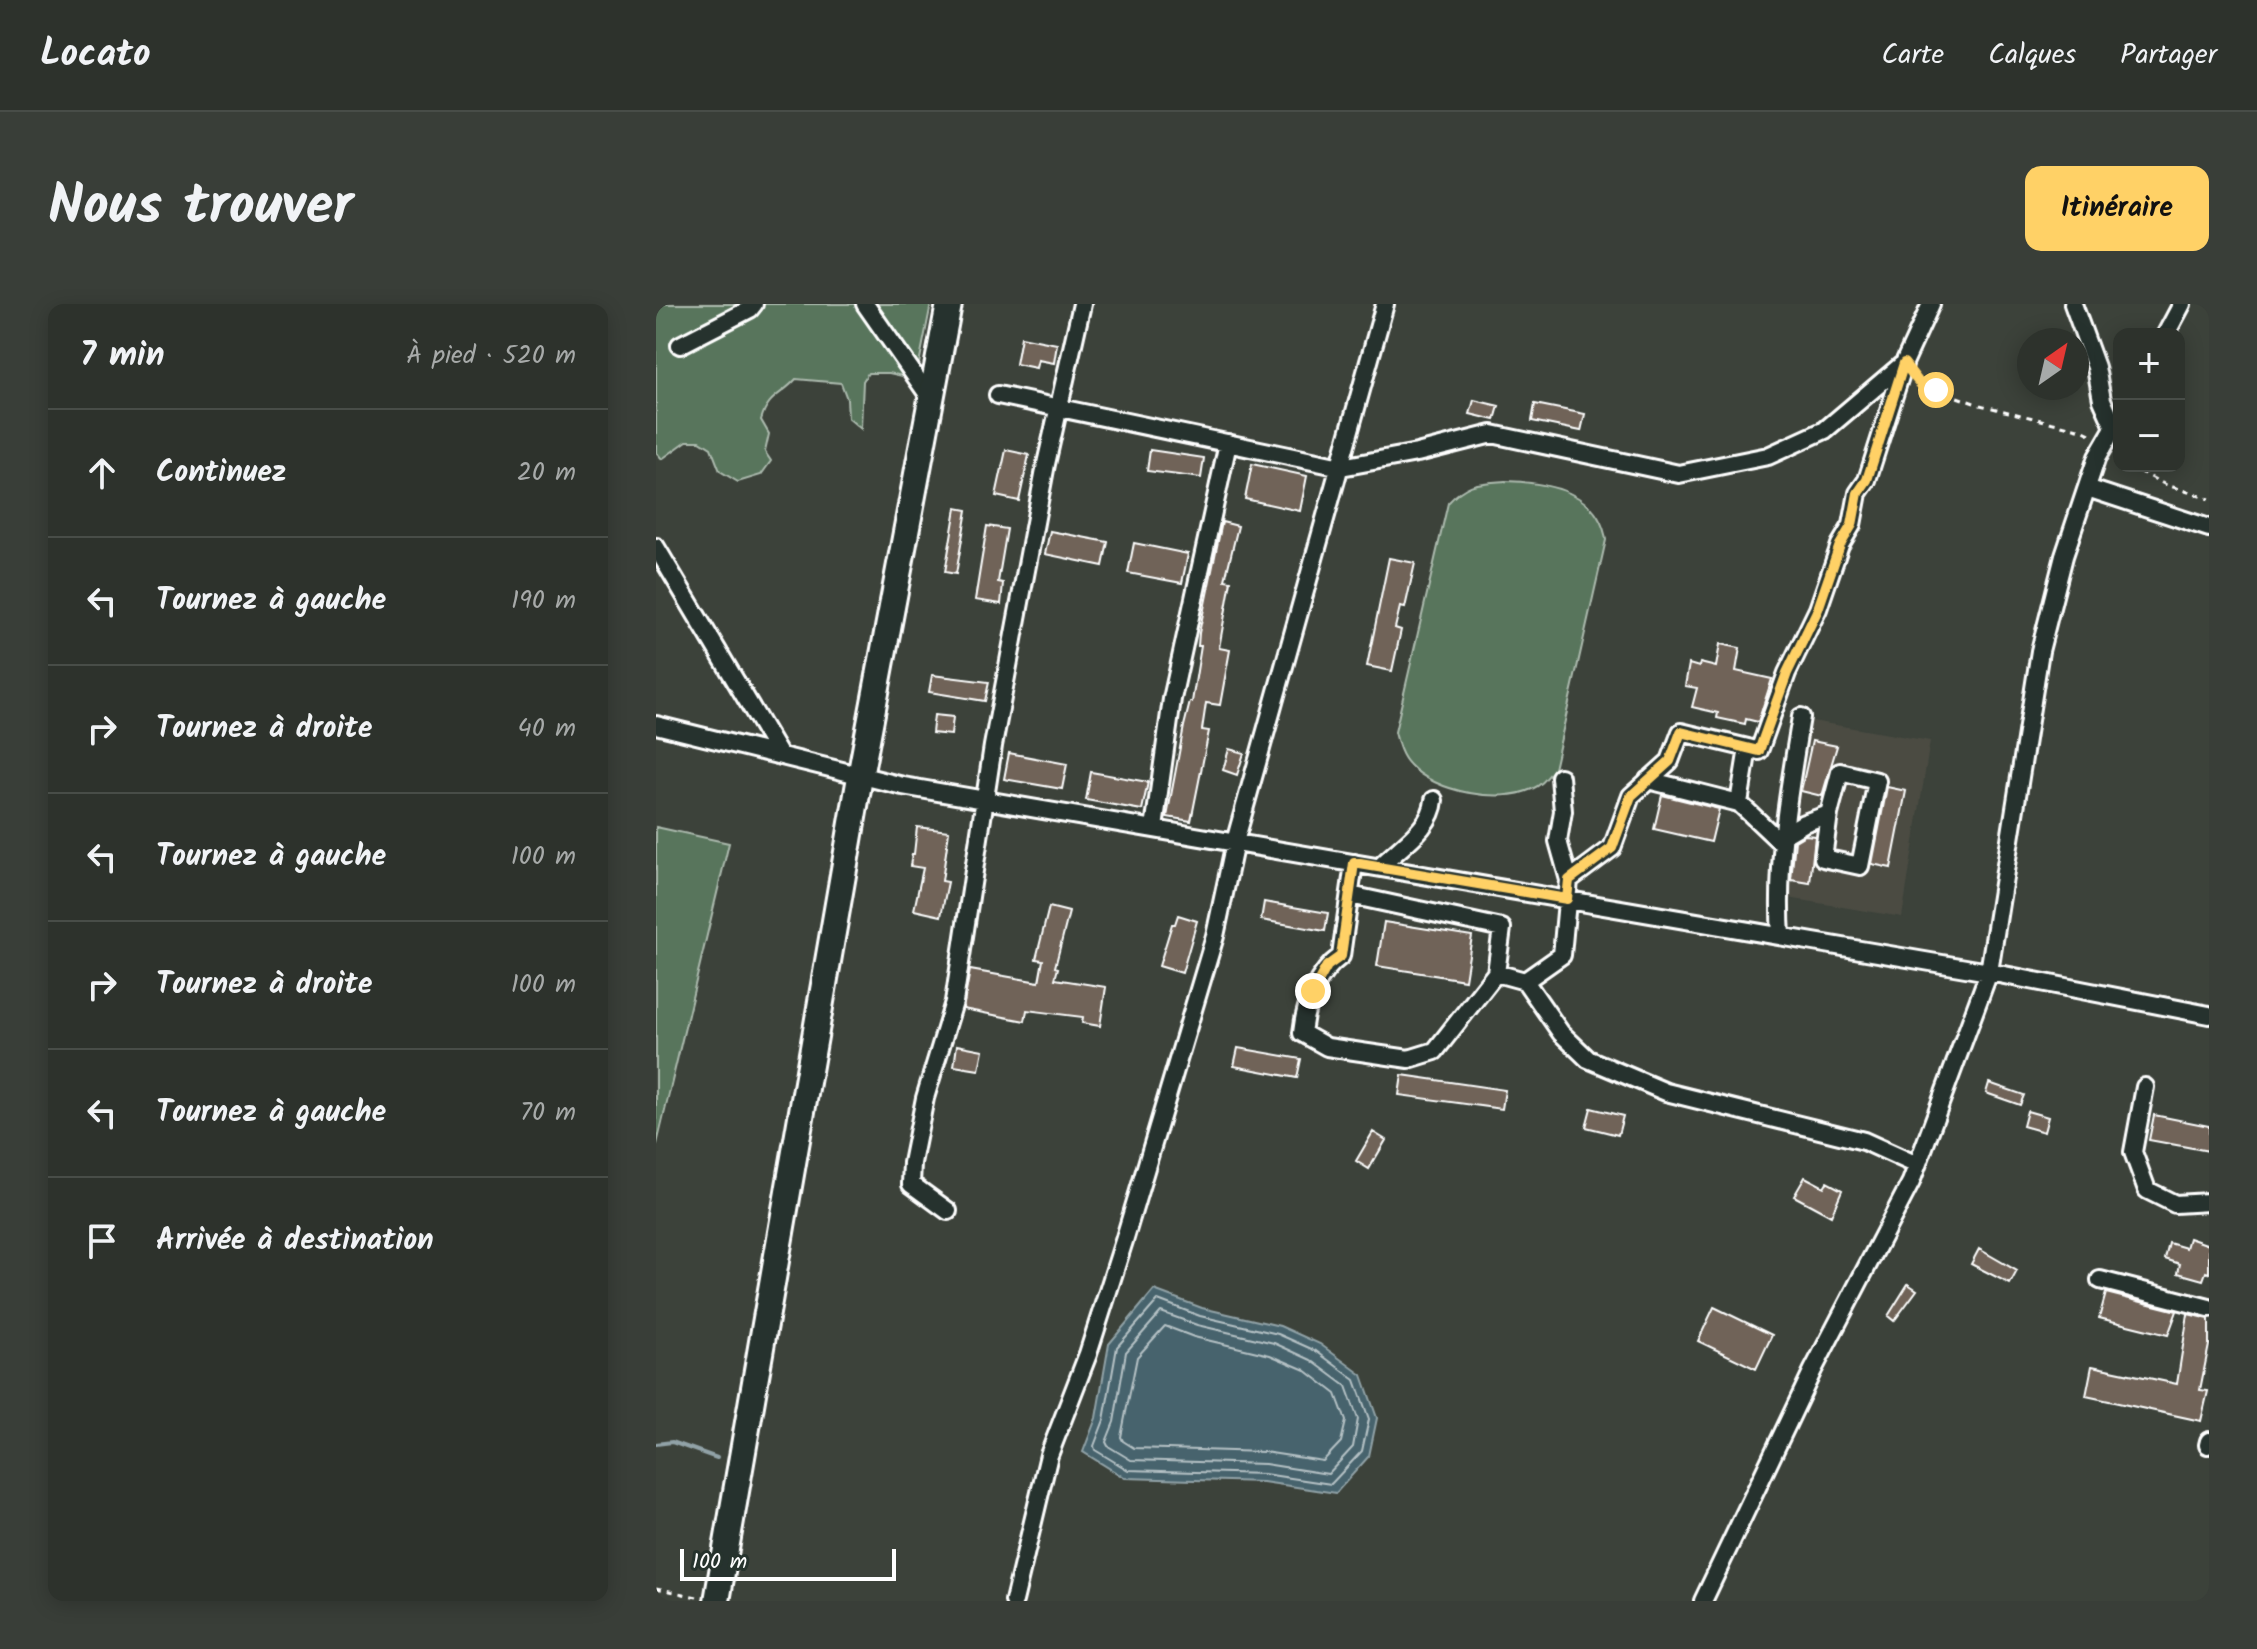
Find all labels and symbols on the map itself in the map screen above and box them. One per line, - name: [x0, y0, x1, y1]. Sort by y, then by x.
- north arrow: [2017, 328, 2089, 400]
- route start: [1918, 372, 1954, 408]
- route end: [1295, 973, 1331, 1009]
- scale bar: [680, 1545, 896, 1581]

